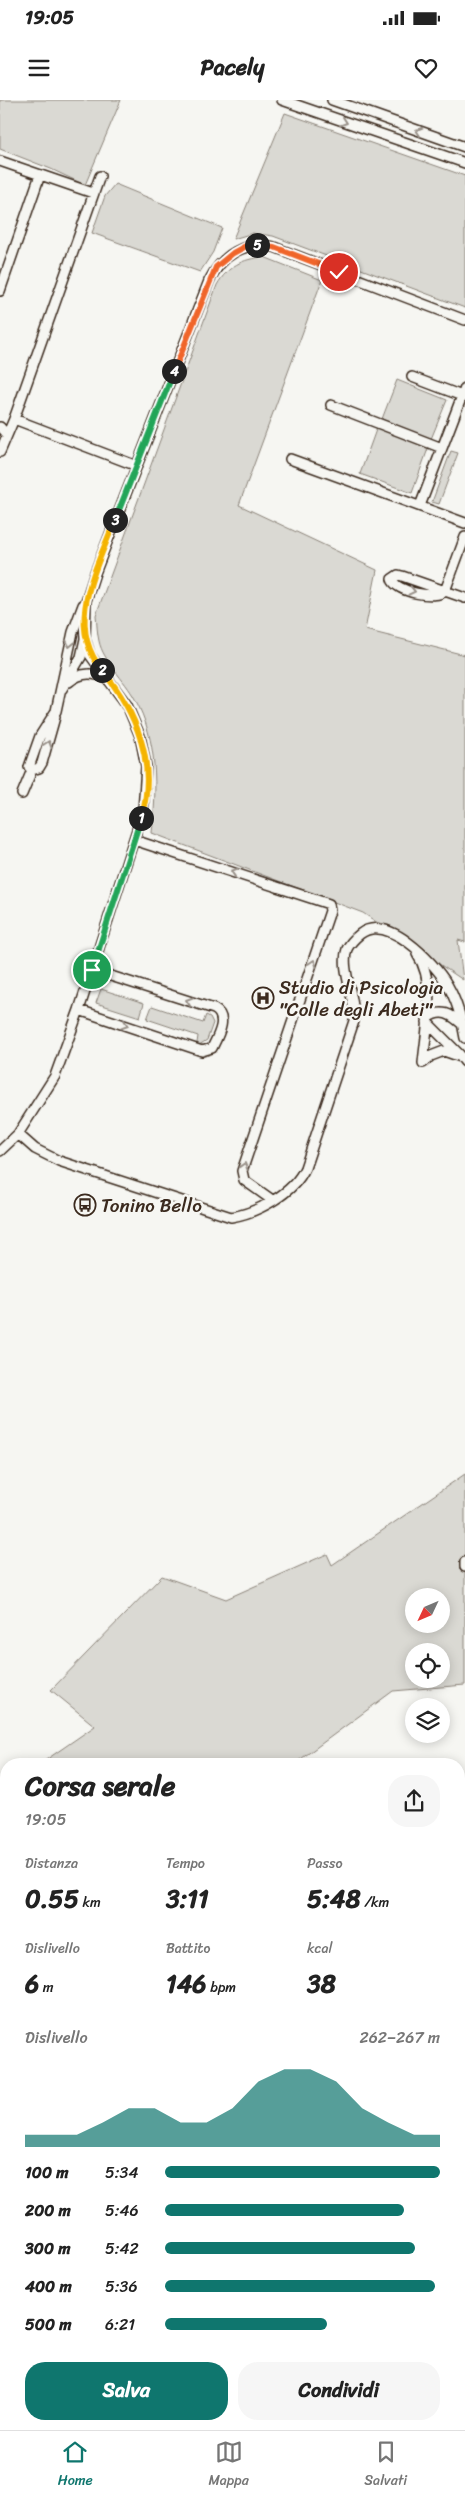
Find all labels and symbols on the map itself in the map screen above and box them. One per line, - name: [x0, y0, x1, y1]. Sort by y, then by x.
- one-way arrow: [340, 116, 348, 126]
- one-way arrow: [415, 127, 424, 137]
- pin: 5: [244, 232, 270, 258]
- pin: [318, 251, 360, 293]
- pin: 4: [162, 358, 186, 384]
- pin: 3: [102, 508, 128, 532]
- one-way arrow: [408, 585, 417, 596]
- one-way arrow: [65, 640, 76, 649]
- pin: 2: [90, 658, 114, 682]
- one-way arrow: [42, 740, 52, 749]
- pin: 1: [128, 806, 154, 830]
- one-way arrow: [230, 867, 238, 877]
- pin: [71, 949, 113, 991]
- one-way arrow: [308, 959, 318, 967]
- place label: Studio di Psicologia "Colle degli Abeti": [279, 971, 444, 1026]
- hospital icon: Studio di Psicologia "Colle degli Abeti": [251, 986, 275, 1010]
- one-way arrow: [185, 997, 193, 1007]
- one-way arrow: [121, 1019, 129, 1029]
- one-way arrow: [239, 1162, 249, 1171]
- place label: Tonino Bello: [101, 1189, 202, 1222]
- bus stop icon: Tonino Bello: [73, 1193, 97, 1217]
- north arrow: [405, 1588, 450, 1632]

